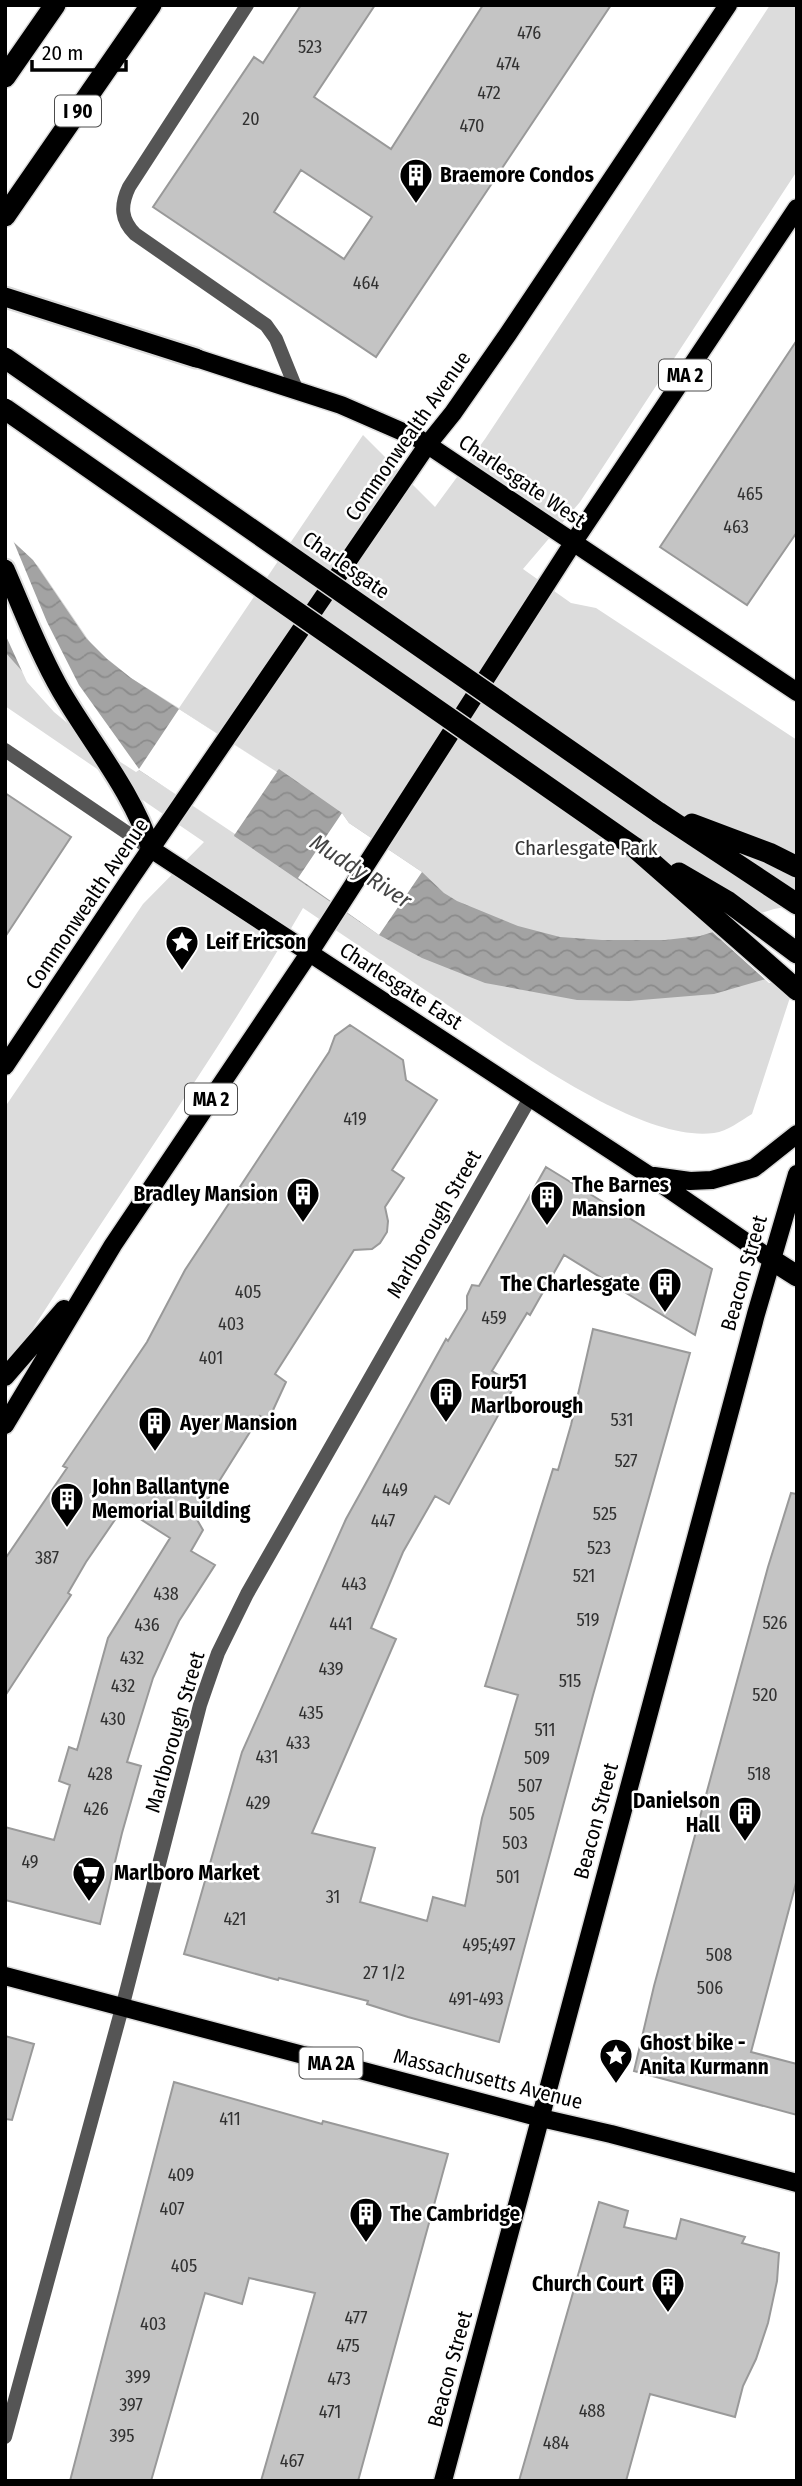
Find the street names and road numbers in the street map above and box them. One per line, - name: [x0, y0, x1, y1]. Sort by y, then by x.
- road number: I 90: [55, 96, 101, 127]
- street label: Commonwealth Avenue: [340, 346, 476, 526]
- road number: MA 2: [659, 360, 711, 390]
- street label: Charlesgate West: [454, 429, 590, 533]
- street label: Charlesgate: [297, 525, 395, 605]
- street label: Commonwealth Avenue: [20, 813, 154, 995]
- street label: Charlesgate East: [335, 937, 467, 1035]
- road number: MA 2: [185, 1084, 237, 1114]
- street label: Marlborough Street: [381, 1145, 487, 1303]
- street label: Beacon Street: [715, 1212, 773, 1334]
- street label: Marlborough Street: [140, 1648, 210, 1816]
- street label: Beacon Street: [568, 1760, 624, 1882]
- street label: Massachusetts Avenue: [391, 2043, 585, 2115]
- road number: MA 2A: [300, 2048, 362, 2078]
- street label: Beacon Street: [422, 2308, 478, 2430]

